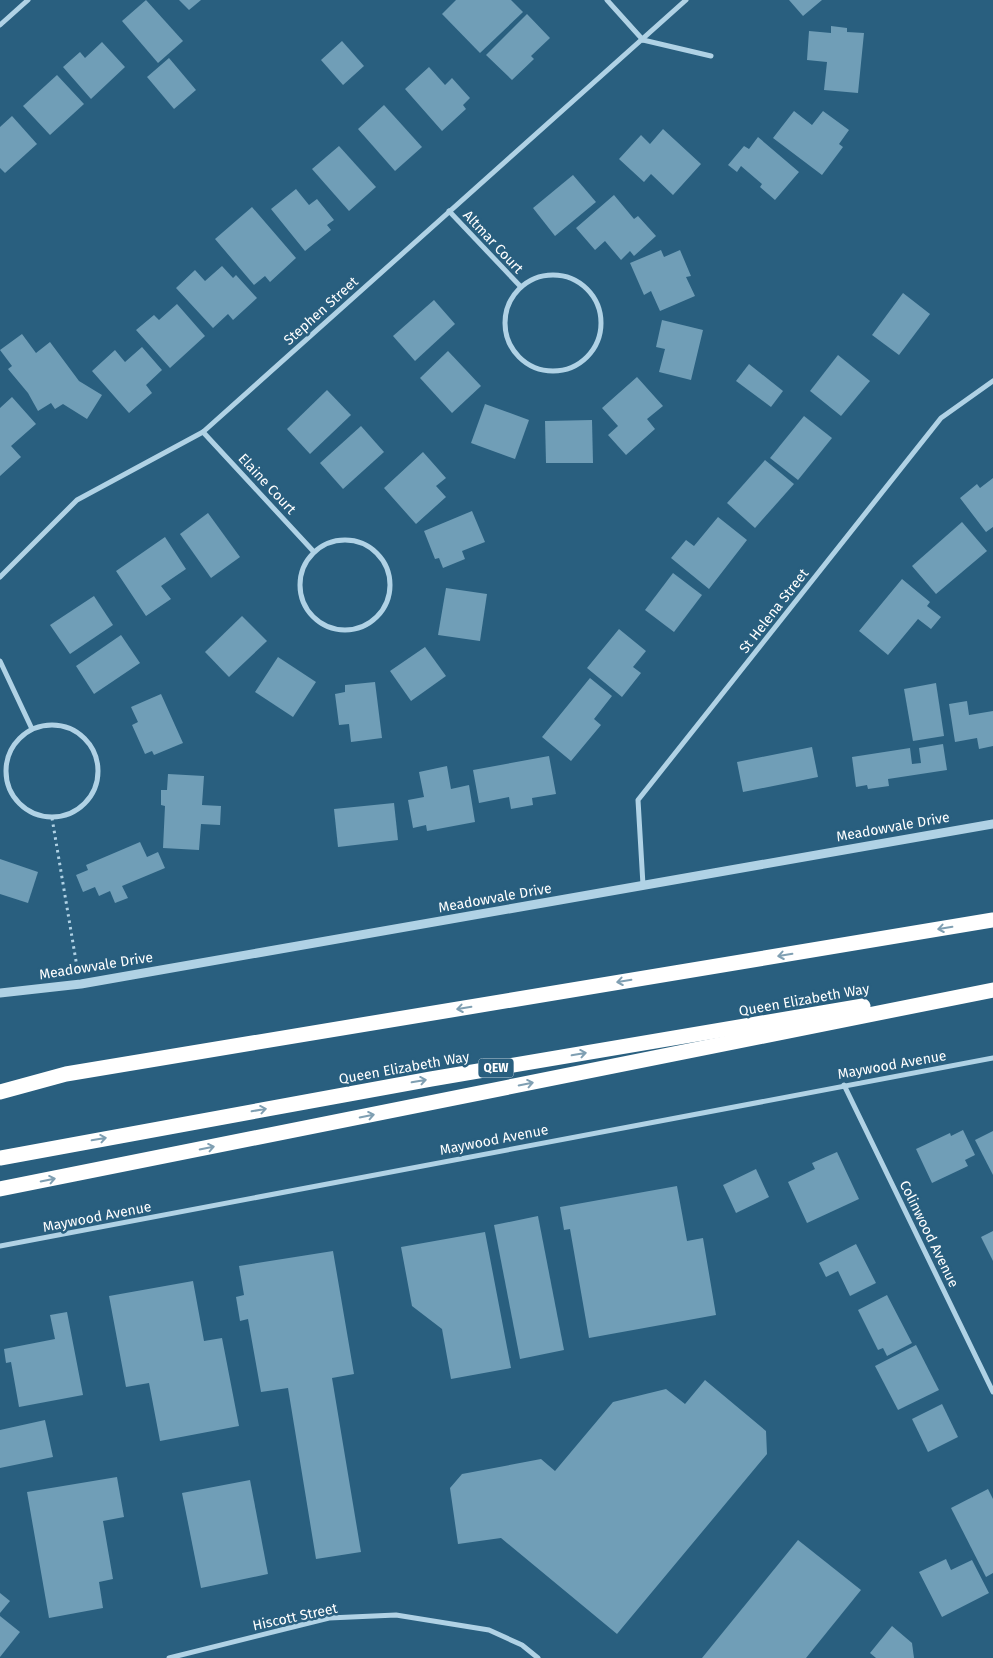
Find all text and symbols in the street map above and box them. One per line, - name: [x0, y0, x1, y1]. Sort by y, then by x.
- street label: Altmar Court: [459, 207, 527, 278]
- street label: Stephen Street: [280, 273, 362, 349]
- street label: Elaine Court: [235, 450, 300, 519]
- street label: St Helena Street: [736, 565, 813, 657]
- street label: Meadowvale Drive: [835, 809, 951, 845]
- street label: Meadowvale Drive: [437, 880, 553, 916]
- one-way arrow: [937, 923, 953, 933]
- street label: Meadowvale Drive: [38, 949, 154, 983]
- one-way arrow: [777, 950, 793, 960]
- one-way arrow: [617, 977, 633, 987]
- street label: Queen Elizabeth Way: [737, 980, 871, 1020]
- one-way arrow: [456, 1003, 472, 1013]
- street label: Maywood Avenue: [836, 1047, 948, 1083]
- street label: Queen Elizabeth Way: [337, 1048, 471, 1088]
- one-way arrow: [571, 1048, 587, 1058]
- road number: QEW: [478, 1058, 514, 1078]
- one-way arrow: [411, 1076, 427, 1085]
- one-way arrow: [517, 1079, 533, 1088]
- one-way arrow: [251, 1105, 267, 1115]
- one-way arrow: [358, 1111, 374, 1120]
- street label: Maywood Avenue: [438, 1121, 550, 1159]
- one-way arrow: [91, 1134, 107, 1144]
- one-way arrow: [199, 1143, 215, 1152]
- one-way arrow: [39, 1174, 55, 1184]
- street label: Colinwood Avenue: [896, 1178, 962, 1290]
- street label: Maywood Avenue: [41, 1198, 153, 1236]
- street label: Hiscott Street: [251, 1600, 340, 1634]

